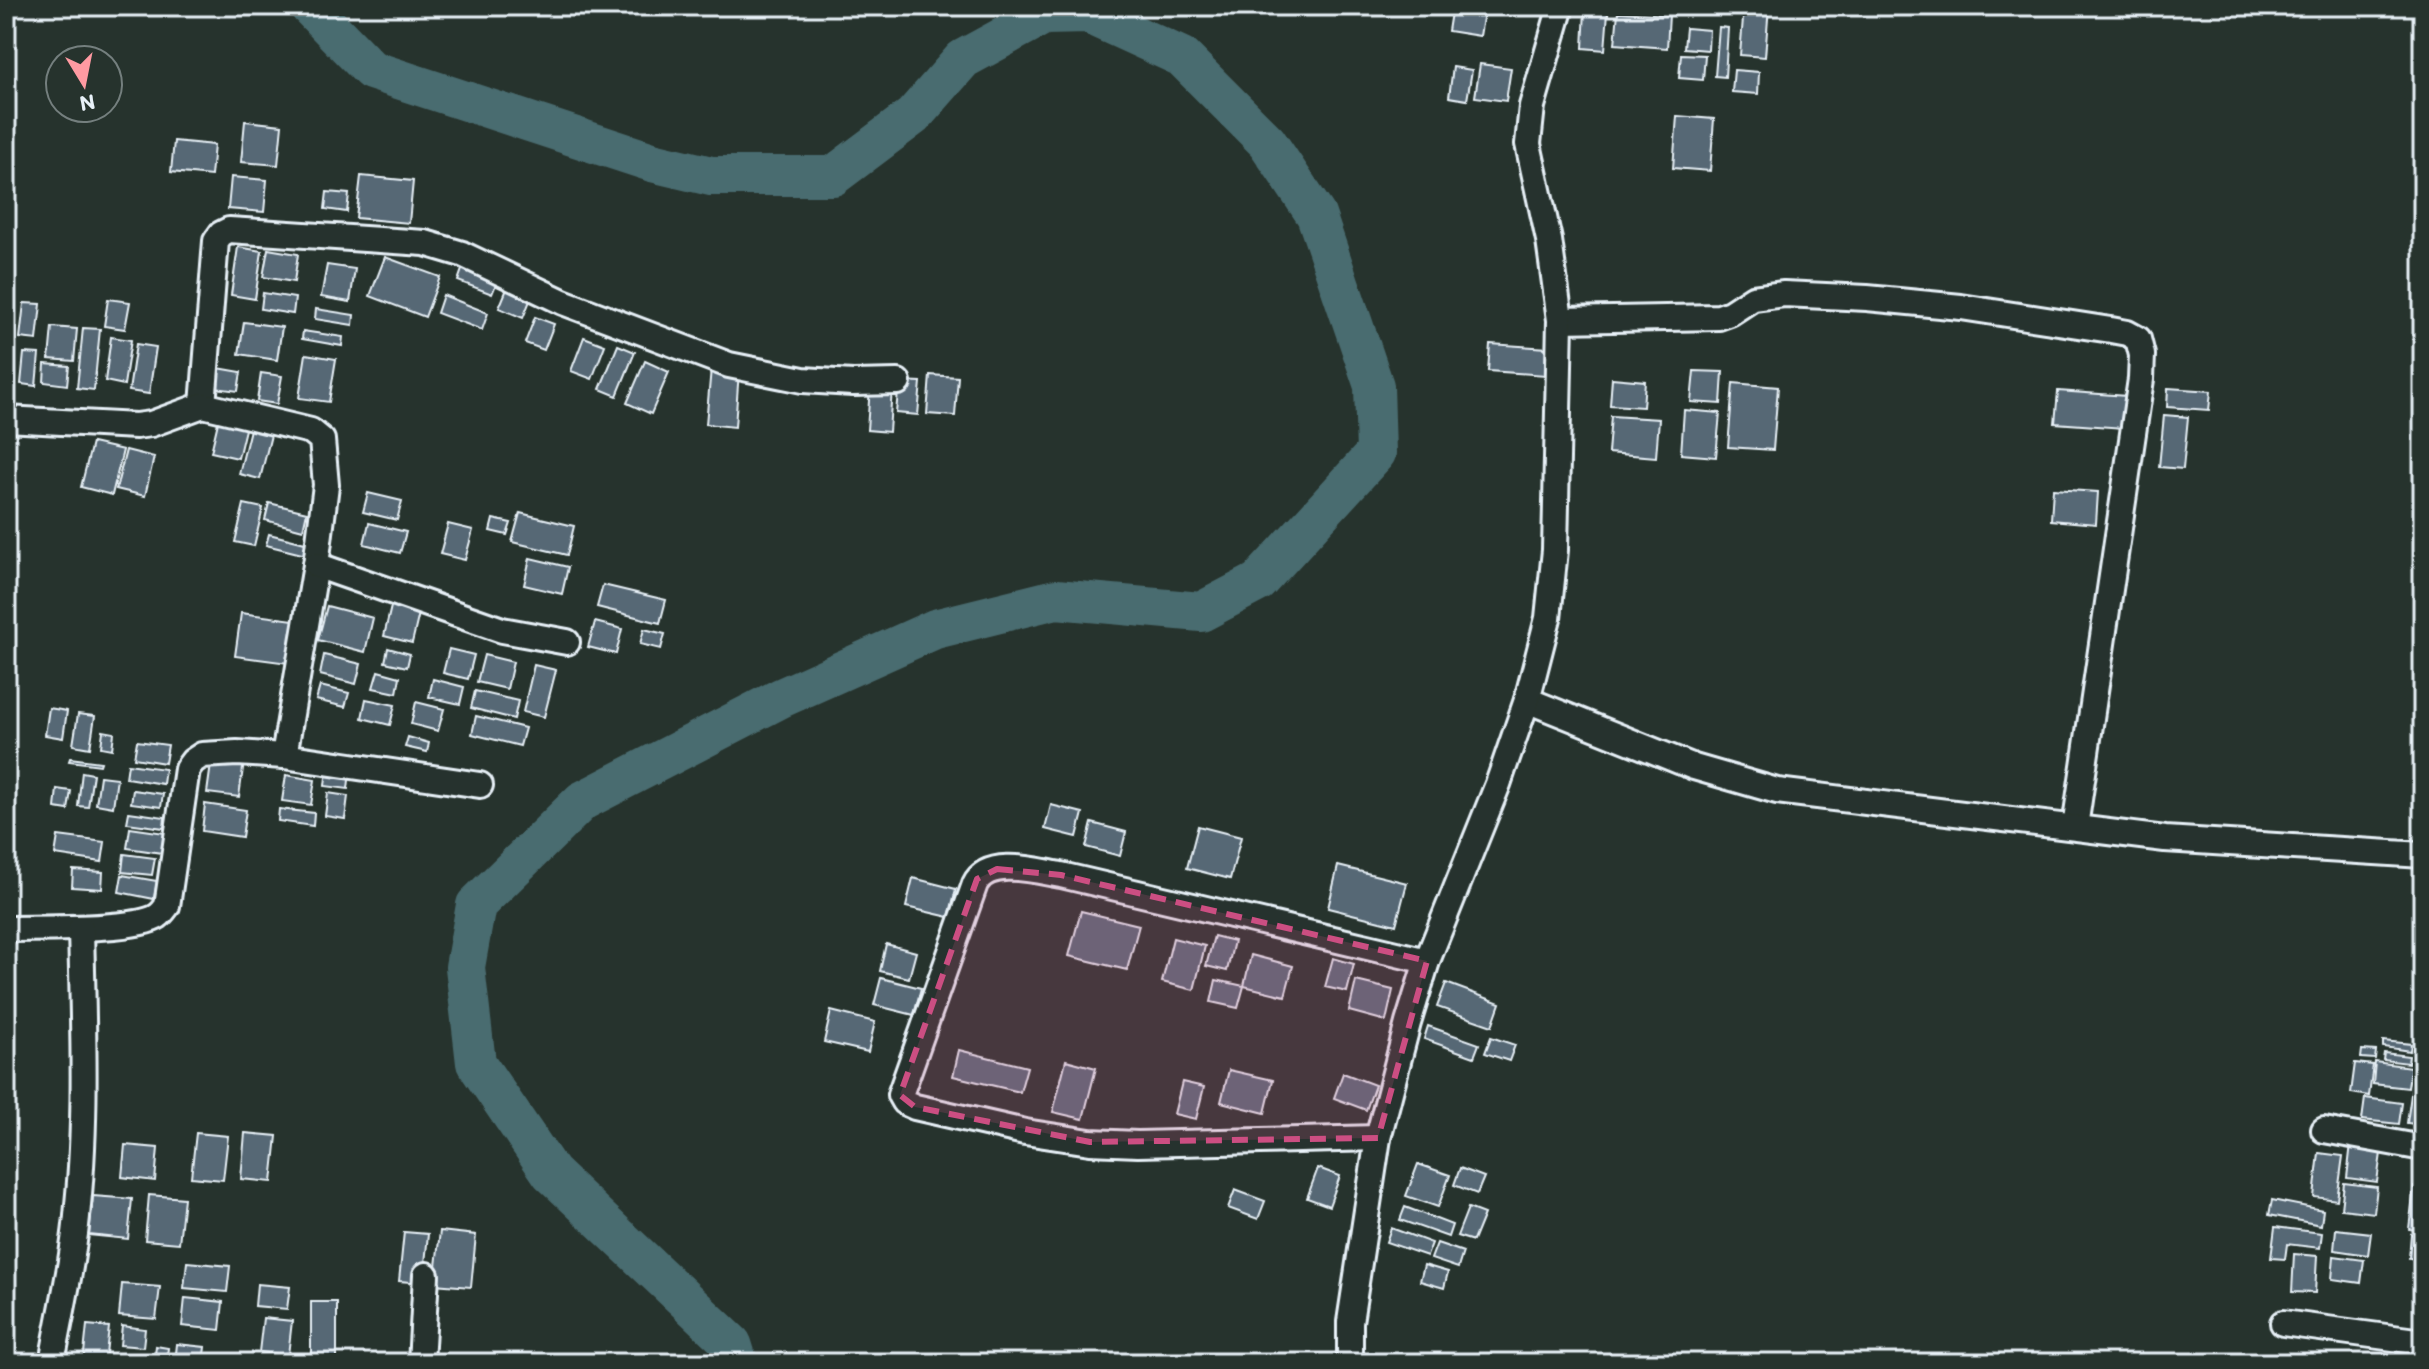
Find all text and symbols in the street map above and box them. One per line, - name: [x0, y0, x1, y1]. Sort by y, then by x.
- north arrow: [44, 44, 124, 124]
- text: N: [78, 89, 97, 118]

